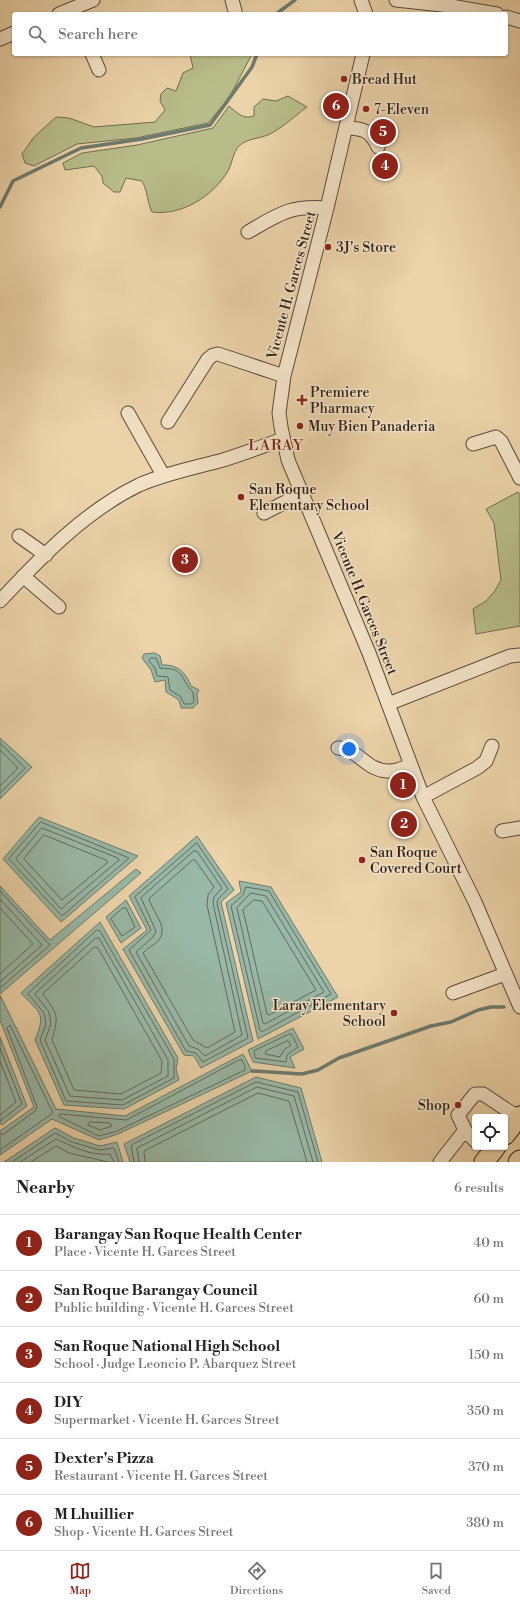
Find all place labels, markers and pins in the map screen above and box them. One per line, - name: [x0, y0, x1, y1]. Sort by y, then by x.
- place label: Bread Hut: [351, 71, 417, 89]
- marker: Bread Hut: [339, 74, 349, 84]
- pin: 6: [323, 91, 349, 121]
- place label: 7-Eleven: [374, 101, 430, 119]
- marker: 7-Eleven: [361, 104, 371, 114]
- pin: 5: [370, 117, 396, 147]
- pin: 4: [372, 151, 398, 181]
- place label: 3J's Store: [336, 239, 396, 257]
- marker: 3J's Store: [323, 242, 333, 252]
- place label: Premiere Pharmacy: [310, 384, 375, 418]
- marker: Premiere Pharmacy: [297, 395, 307, 405]
- place label: Muy Bien Panaderia: [308, 418, 436, 436]
- marker: Muy Bien Panaderia: [295, 421, 305, 431]
- place label: San Roque Elementary School: [249, 481, 369, 515]
- marker: San Roque Elementary School: [236, 492, 246, 502]
- pin: 3: [172, 545, 198, 575]
- pin: 1: [390, 770, 416, 800]
- pin: 2: [391, 809, 417, 839]
- place label: San Roque Covered Court: [370, 844, 462, 878]
- marker: San Roque Covered Court: [357, 855, 367, 865]
- place label: Laray Elementary School: [273, 997, 386, 1031]
- marker: Laray Elementary School: [389, 1008, 399, 1018]
- place label: Shop: [418, 1097, 450, 1115]
- marker: Shop: [453, 1100, 463, 1110]

